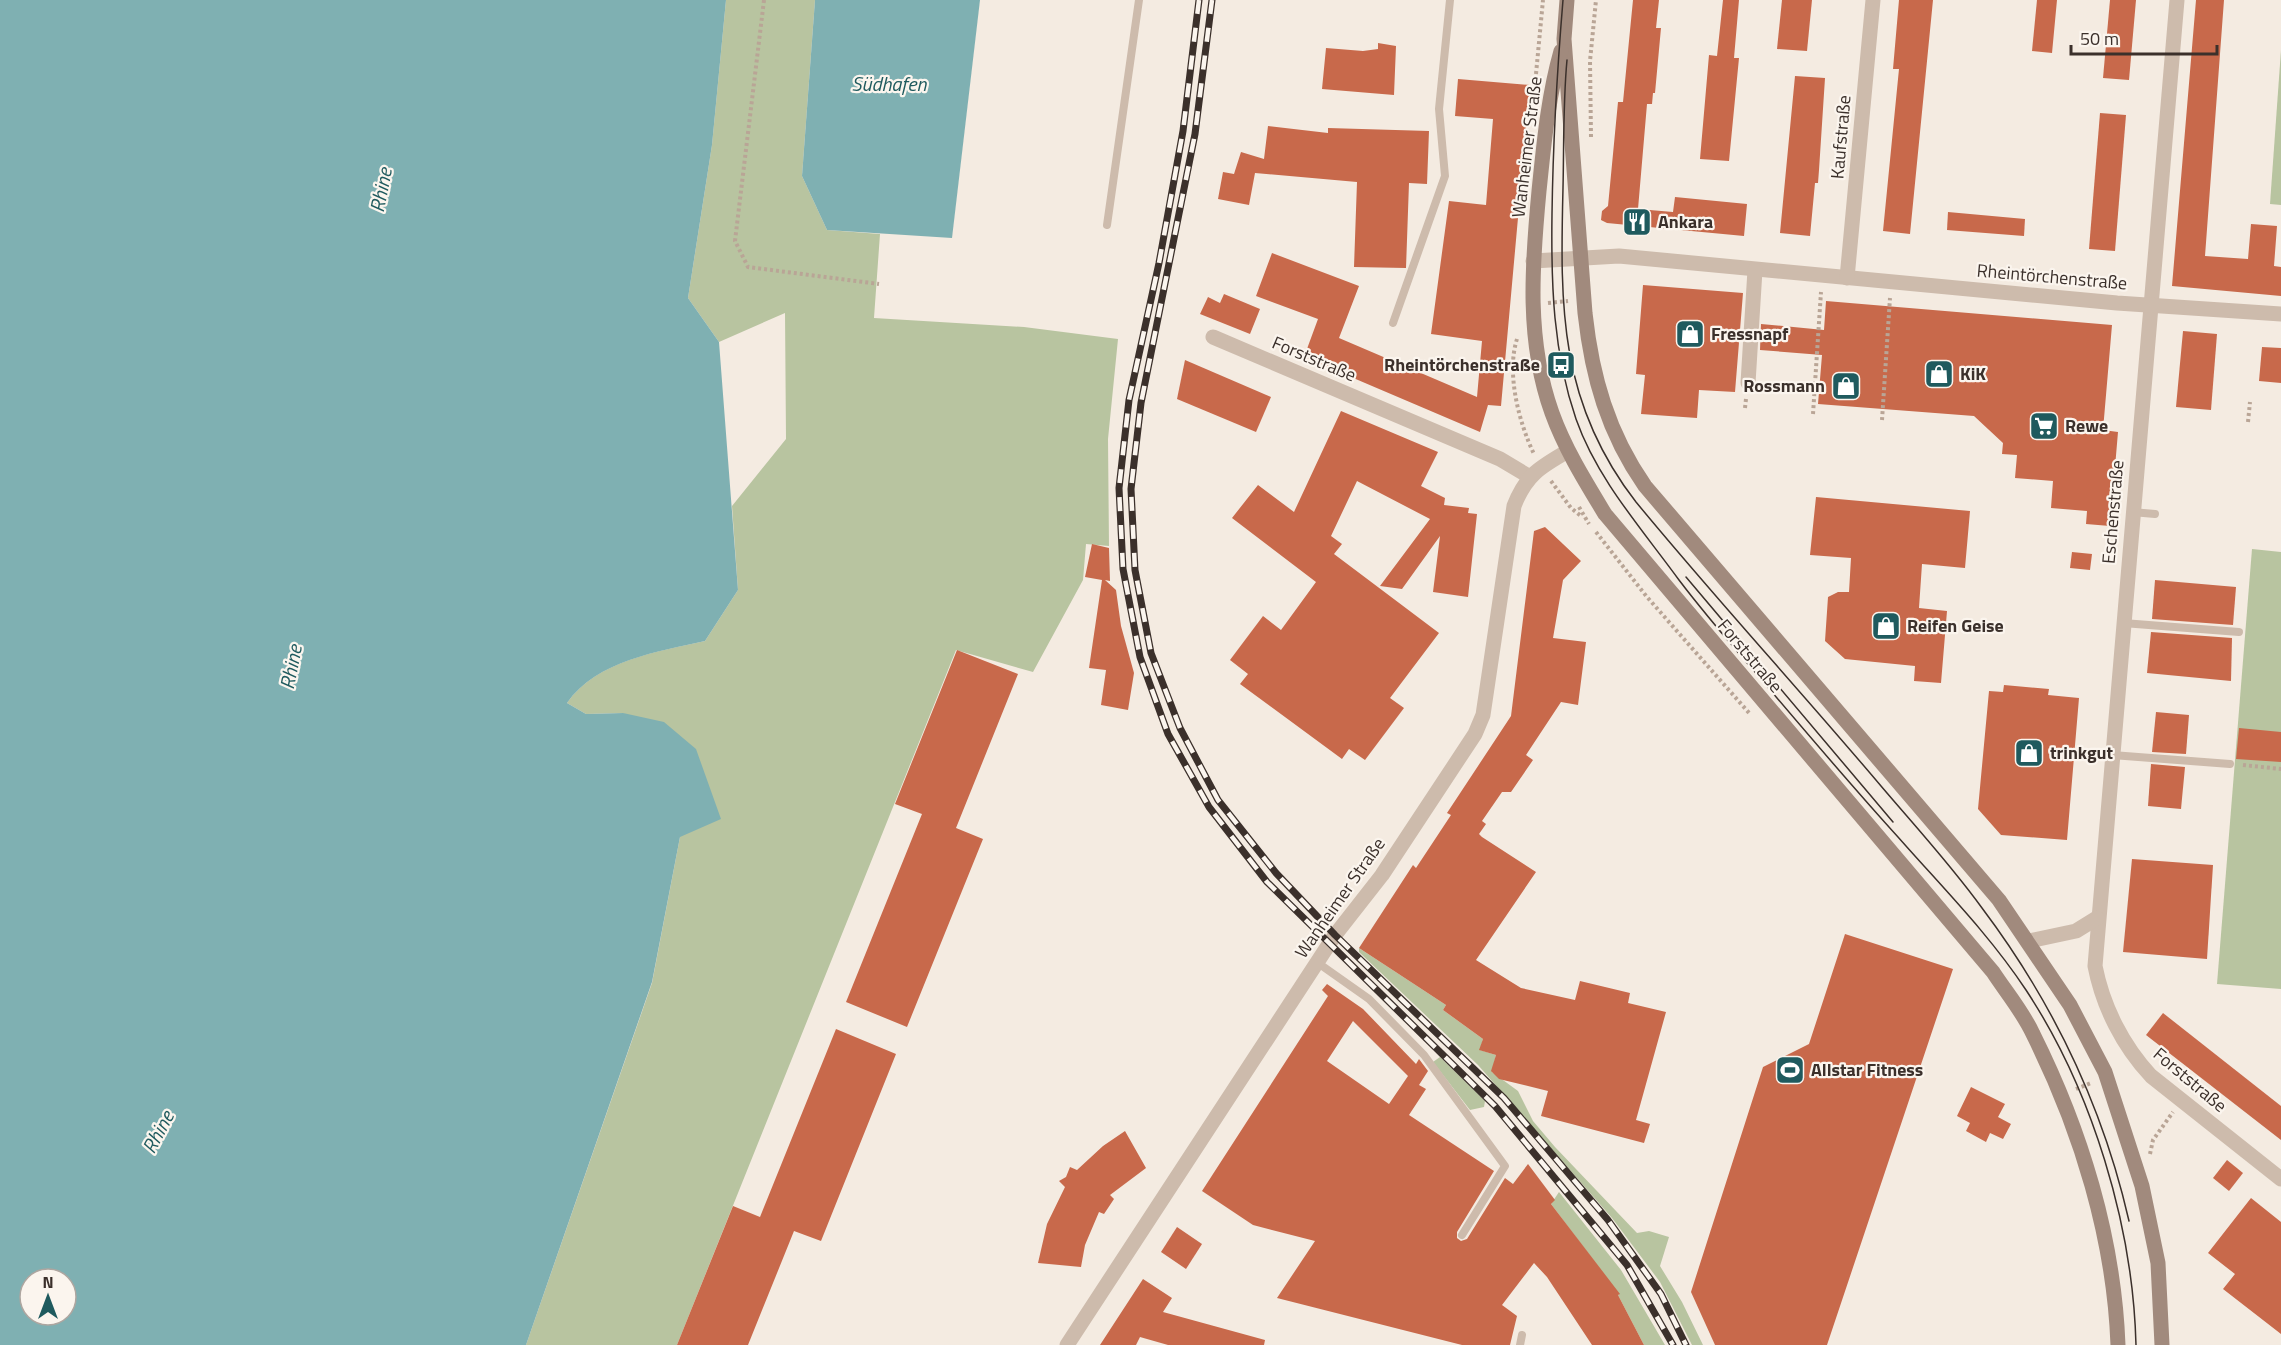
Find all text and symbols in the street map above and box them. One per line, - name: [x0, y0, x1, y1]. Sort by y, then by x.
- scale bar: [2071, 18, 2216, 56]
- text: 50 m: [2080, 25, 2119, 52]
- water label: Südhafen: [851, 68, 928, 99]
- street label: Wanheimer Straße: [1504, 75, 1549, 219]
- street label: Kaufstraße: [1823, 94, 1858, 180]
- water label: Rhine: [361, 163, 400, 215]
- restaurant icon: Ankara: [1621, 206, 1653, 238]
- place label: Ankara: [1658, 208, 1713, 235]
- street label: Rheintörchenstraße: [1976, 256, 2128, 297]
- shop icon: Fressnapf: [1674, 318, 1706, 350]
- place label: Fressnapf: [1711, 320, 1789, 347]
- street label: Forststraße: [1268, 329, 1360, 388]
- bus stop icon: Rheintörchenstraße: [1545, 349, 1577, 381]
- place label: Rheintörchenstraße: [1384, 351, 1540, 378]
- shop icon: KiK: [1923, 358, 1955, 390]
- place label: KiK: [1960, 360, 1986, 387]
- shop icon: Rossmann: [1830, 370, 1862, 402]
- place label: Rossmann: [1743, 372, 1825, 399]
- supermarket icon: Rewe: [2028, 410, 2060, 442]
- place label: Rewe: [2065, 412, 2108, 439]
- street label: Eschenstraße: [2095, 459, 2130, 565]
- shop icon: Reifen Geise: [1870, 610, 1902, 642]
- place label: Reifen Geise: [1907, 612, 2004, 639]
- street label: Forststraße: [1711, 613, 1789, 698]
- water label: Rhine: [271, 640, 310, 692]
- shop icon: trinkgut: [2013, 737, 2045, 769]
- place label: trinkgut: [2050, 739, 2114, 766]
- street label: Wanheimer Straße: [1288, 832, 1391, 964]
- street label: Forststraße: [2148, 1041, 2233, 1119]
- sports icon: Allstar Fitness: [1774, 1054, 1806, 1086]
- place label: Allstar Fitness: [1811, 1056, 1923, 1083]
- water label: Rhine: [133, 1103, 183, 1159]
- north arrow: [18, 1267, 78, 1327]
- text: N: [42, 1270, 54, 1294]

